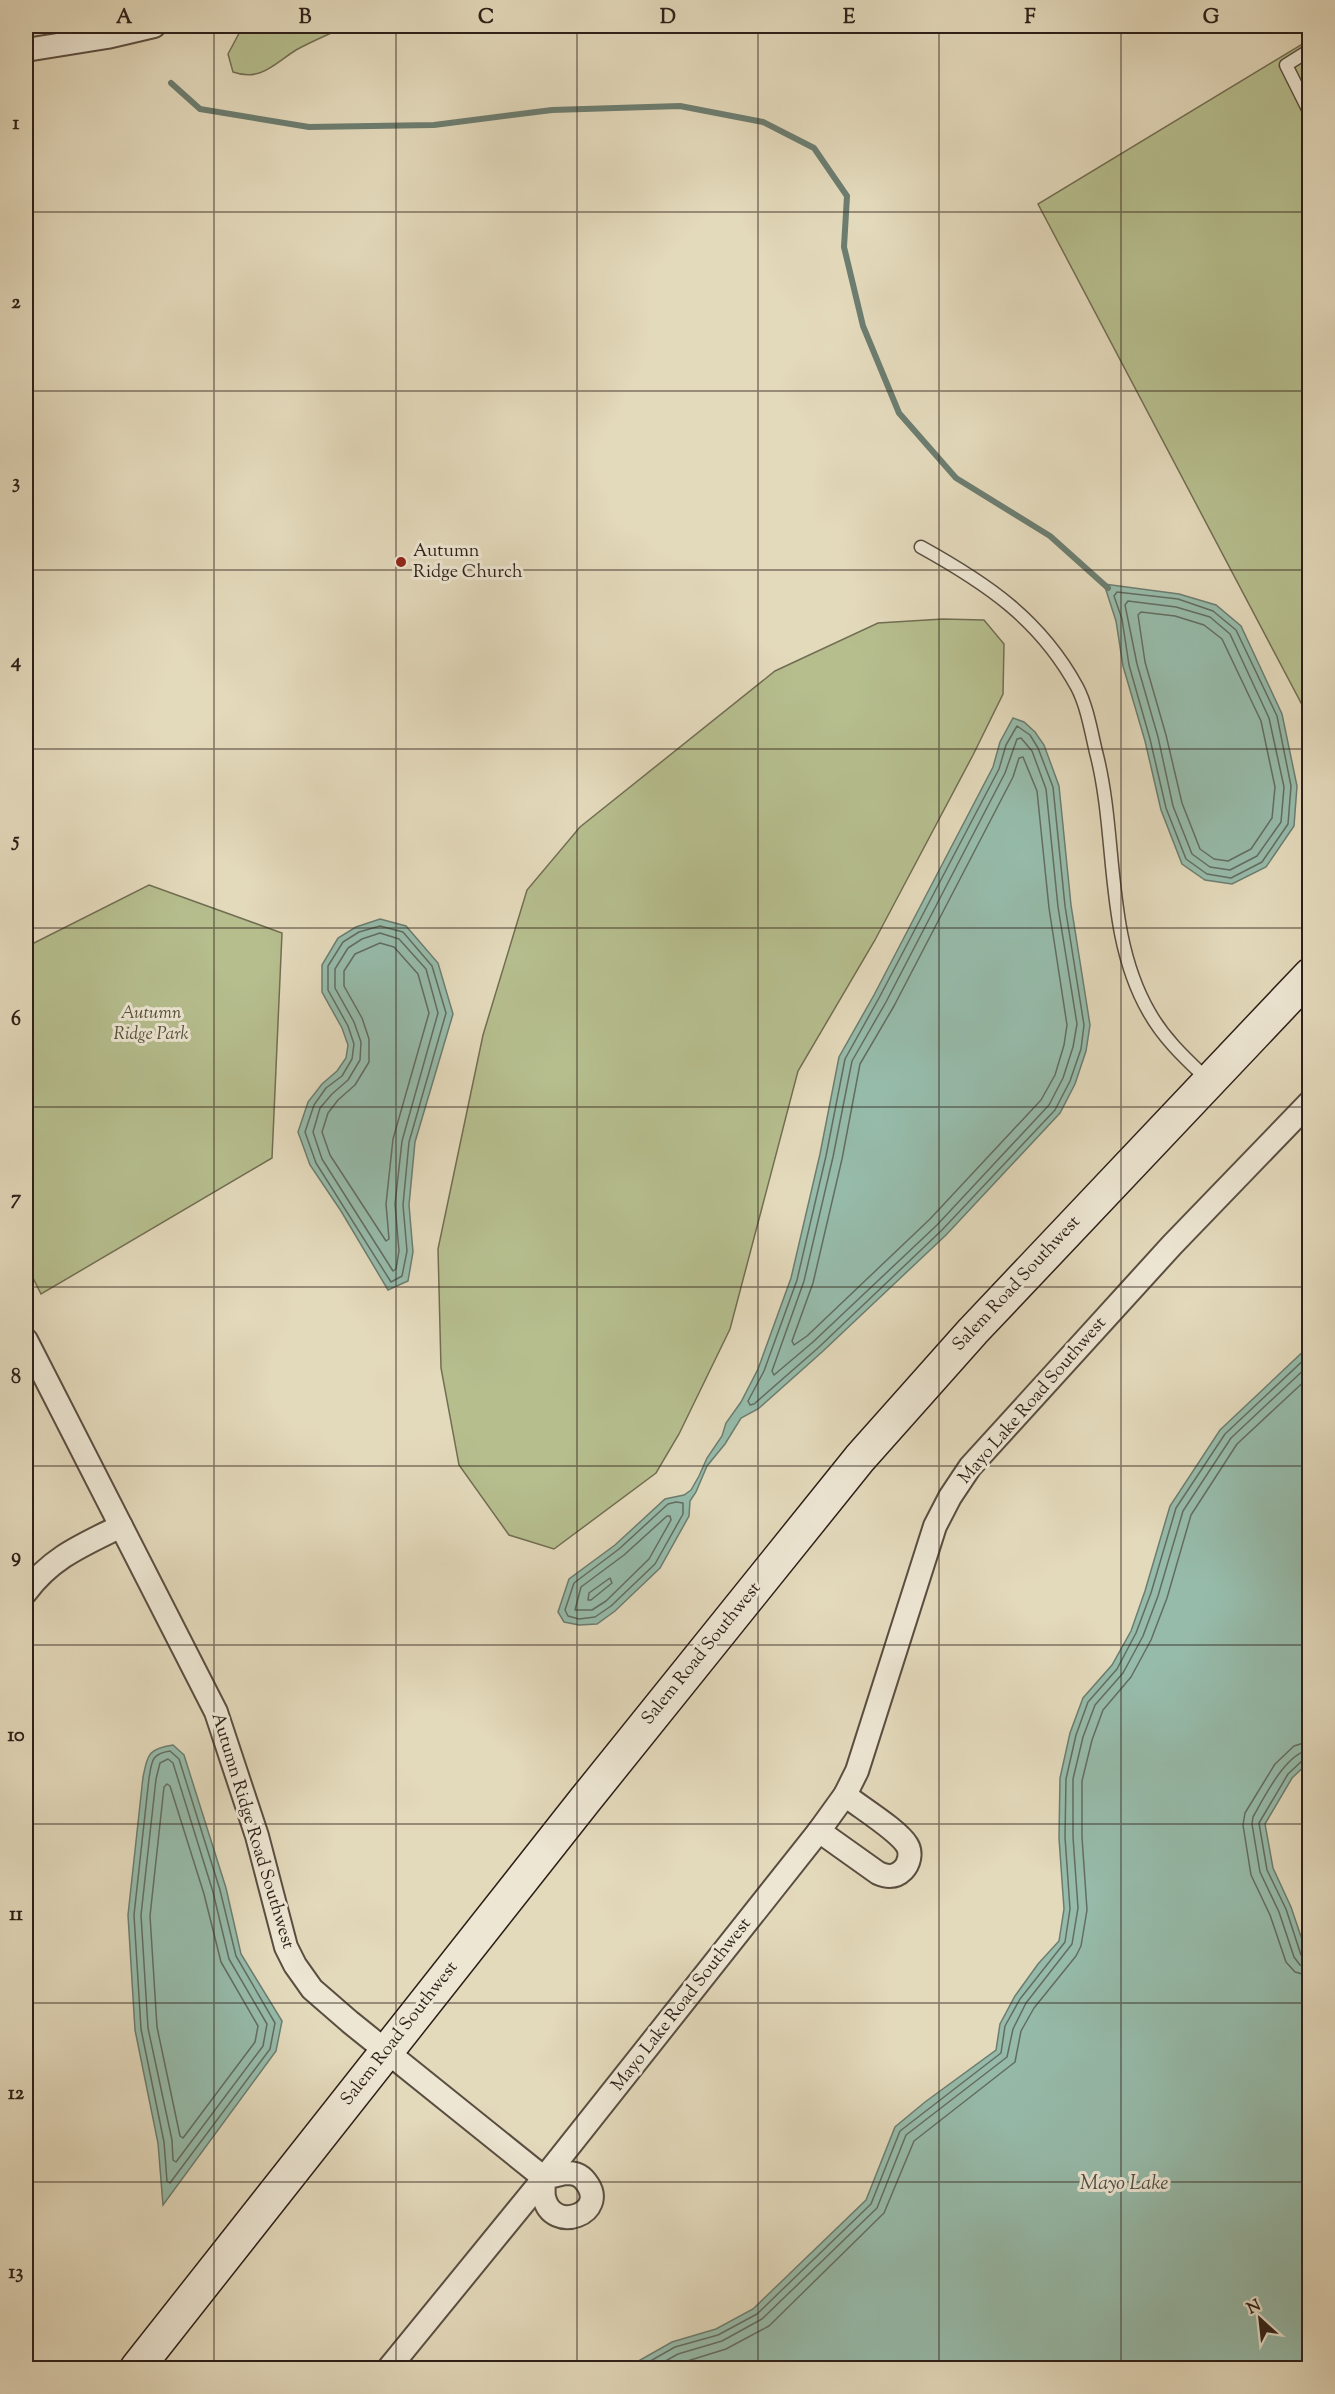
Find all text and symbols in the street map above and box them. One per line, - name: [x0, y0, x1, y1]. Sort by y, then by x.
- text: A: [116, 4, 133, 33]
- text: B: [299, 4, 312, 33]
- text: C: [478, 4, 494, 33]
- text: D: [660, 4, 676, 33]
- text: E: [843, 4, 856, 33]
- text: F: [1024, 4, 1036, 33]
- text: G: [1203, 4, 1220, 33]
- text: 1: [13, 110, 20, 139]
- text: 2: [11, 289, 21, 318]
- text: 3: [12, 469, 20, 498]
- place label: Autumn Ridge Church: [413, 539, 523, 586]
- marker: Autumn Ridge Church: [394, 555, 408, 569]
- text: 4: [10, 648, 21, 677]
- text: 5: [11, 827, 20, 856]
- park label: Autumn Ridge Park: [113, 1001, 189, 1048]
- text: 6: [11, 1006, 21, 1035]
- text: 7: [11, 1185, 22, 1214]
- street label: Salem Road Southwest: [947, 1210, 1087, 1358]
- street label: Mayo Lake Road Southwest: [953, 1312, 1113, 1490]
- text: 8: [11, 1364, 21, 1393]
- text: 9: [11, 1543, 21, 1572]
- street label: Salem Road Southwest: [636, 1577, 768, 1731]
- street label: Autumn Ridge Road Southwest: [204, 1710, 300, 1952]
- text: 10: [7, 1722, 25, 1751]
- text: 11: [9, 1901, 23, 1930]
- street label: Mayo Lake Road Southwest: [606, 1913, 758, 2097]
- street label: Salem Road Southwest: [335, 1956, 465, 2112]
- text: 12: [8, 2080, 25, 2109]
- water label: Mayo Lake: [1080, 2170, 1168, 2199]
- text: 13: [9, 2259, 23, 2288]
- north arrow: [1230, 2289, 1290, 2349]
- text: N: [1243, 2295, 1265, 2321]

